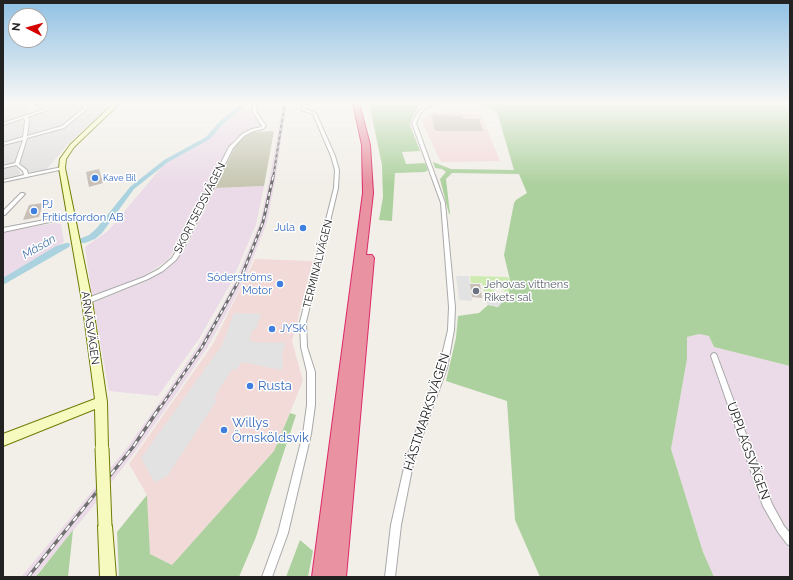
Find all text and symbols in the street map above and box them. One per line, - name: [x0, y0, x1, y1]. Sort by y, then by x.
- north arrow: [8, 8, 48, 48]
- text: N: [10, 22, 23, 32]
- street label: SKORTSEDSVÄGEN: [171, 160, 229, 256]
- marker: Kave Bil: [90, 173, 100, 183]
- place label: Kave Bil: [103, 173, 136, 183]
- place label: PJ Fritidsfordon AB: [42, 198, 124, 224]
- marker: PJ Fritidsfordon AB: [29, 206, 39, 216]
- street label: TERMINALVÄGEN: [301, 218, 335, 310]
- place label: Jula: [274, 221, 295, 235]
- marker: Jula: [298, 223, 308, 233]
- water label: Måsån: [20, 232, 58, 262]
- place label: Söderströms Motor: [207, 271, 272, 297]
- place label: Jehovas vittnens Rikets sal: [484, 278, 568, 304]
- marker: Söderströms Motor: [275, 279, 285, 289]
- marker: Jehovas vittnens Rikets sal: [471, 286, 481, 296]
- street label: ARNÄSVÄGEN: [78, 290, 102, 366]
- place label: JYSK: [280, 322, 306, 336]
- marker: JYSK: [267, 324, 277, 334]
- street label: HÄSTMARKSVÄGEN: [401, 351, 453, 473]
- place label: Rusta: [258, 378, 292, 394]
- marker: Rusta: [245, 381, 255, 391]
- street label: UPPLAGSVÄGEN: [723, 400, 773, 502]
- place label: Willys Örnsköldsvik: [232, 415, 309, 446]
- marker: Willys Örnsköldsvik: [219, 425, 229, 435]

